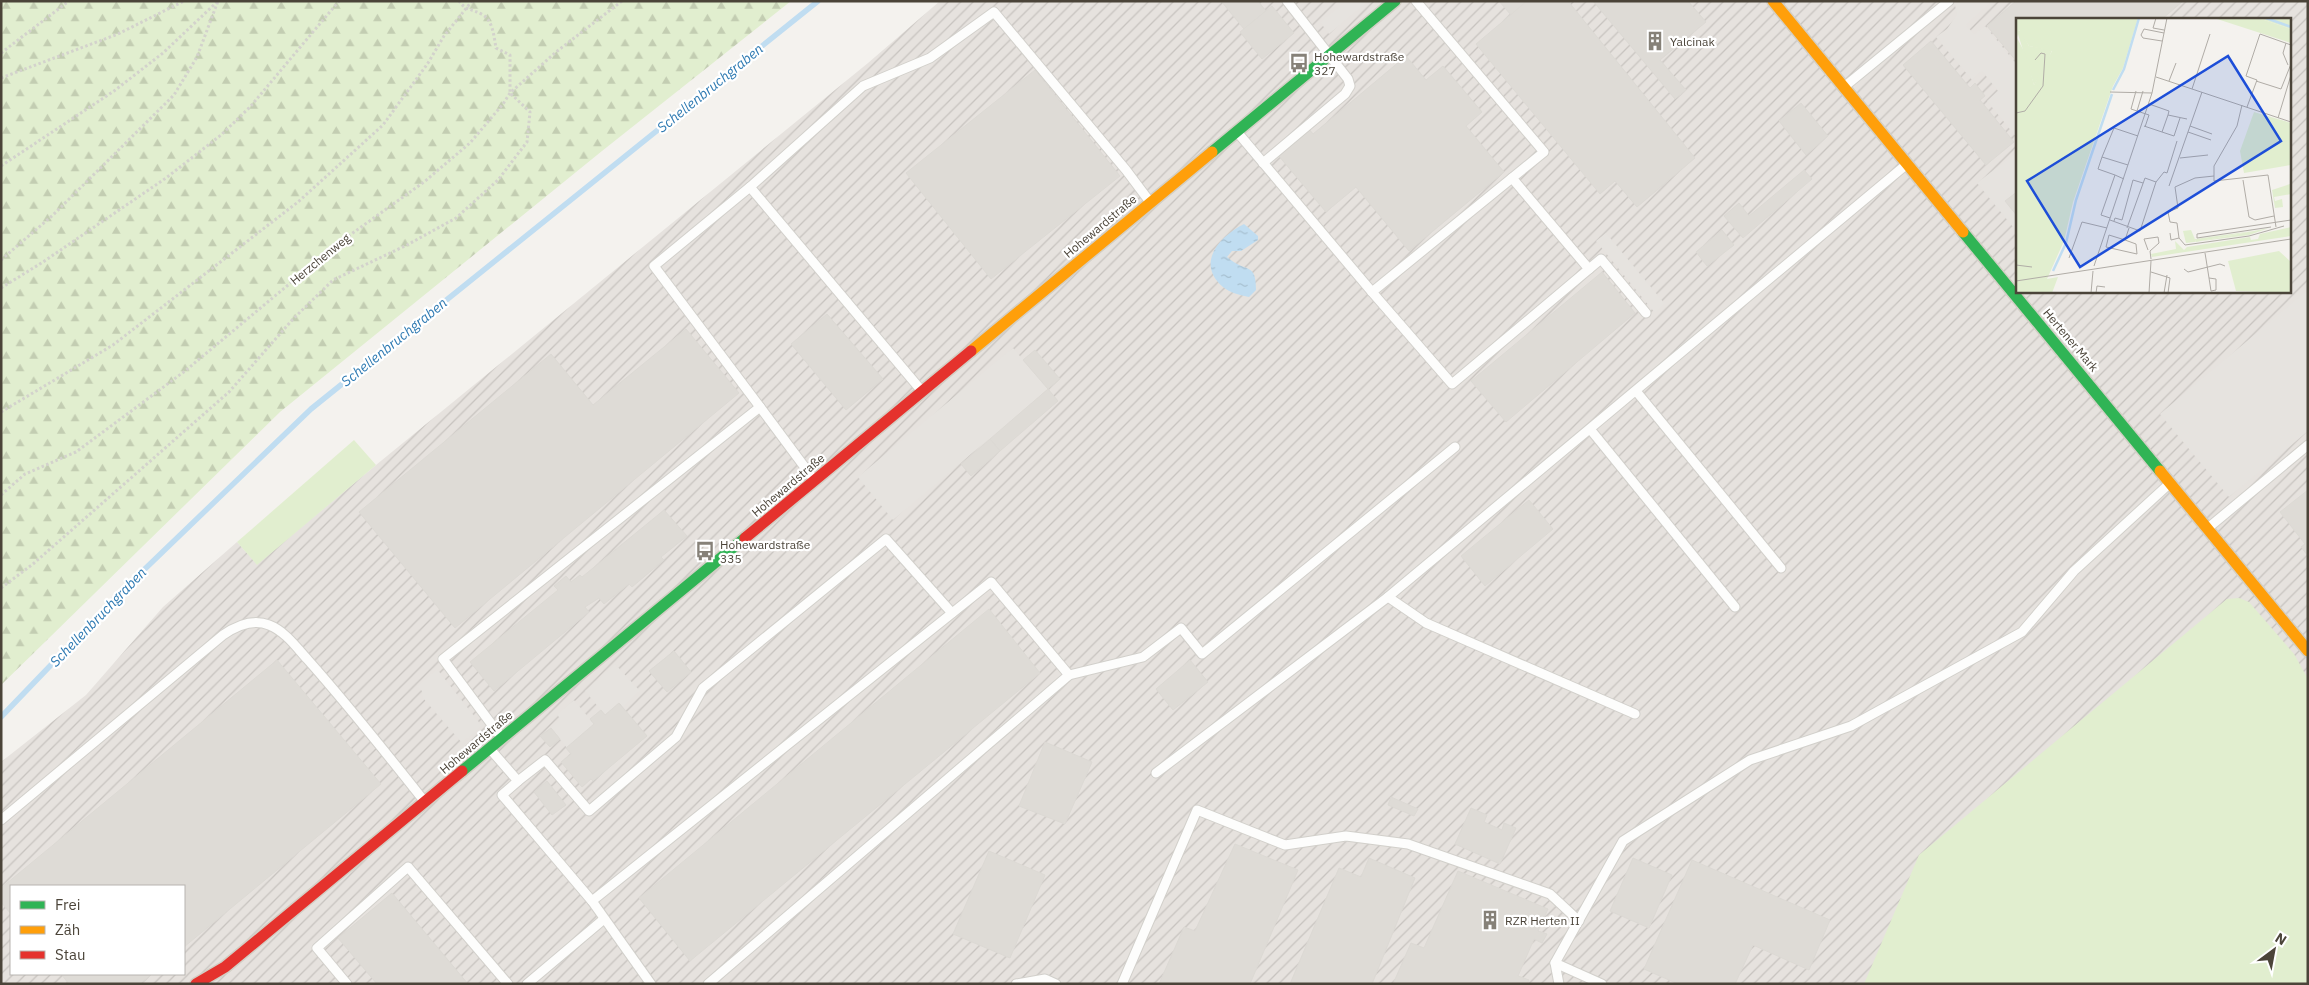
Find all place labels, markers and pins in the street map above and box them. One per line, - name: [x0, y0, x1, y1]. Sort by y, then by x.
- building icon: Yalcinak: [1644, 30, 1666, 52]
- place label: Yalcinak: [1670, 34, 1715, 49]
- place label: Hohewardstraße 327: [1314, 49, 1405, 78]
- bus stop icon: Hohewardstraße 327: [1288, 52, 1310, 74]
- place label: Hohewardstraße 335: [720, 537, 811, 566]
- bus stop icon: Hohewardstraße 335: [694, 540, 716, 562]
- building icon: RZR Herten II: [1479, 909, 1501, 931]
- place label: RZR Herten II: [1505, 913, 1580, 928]

